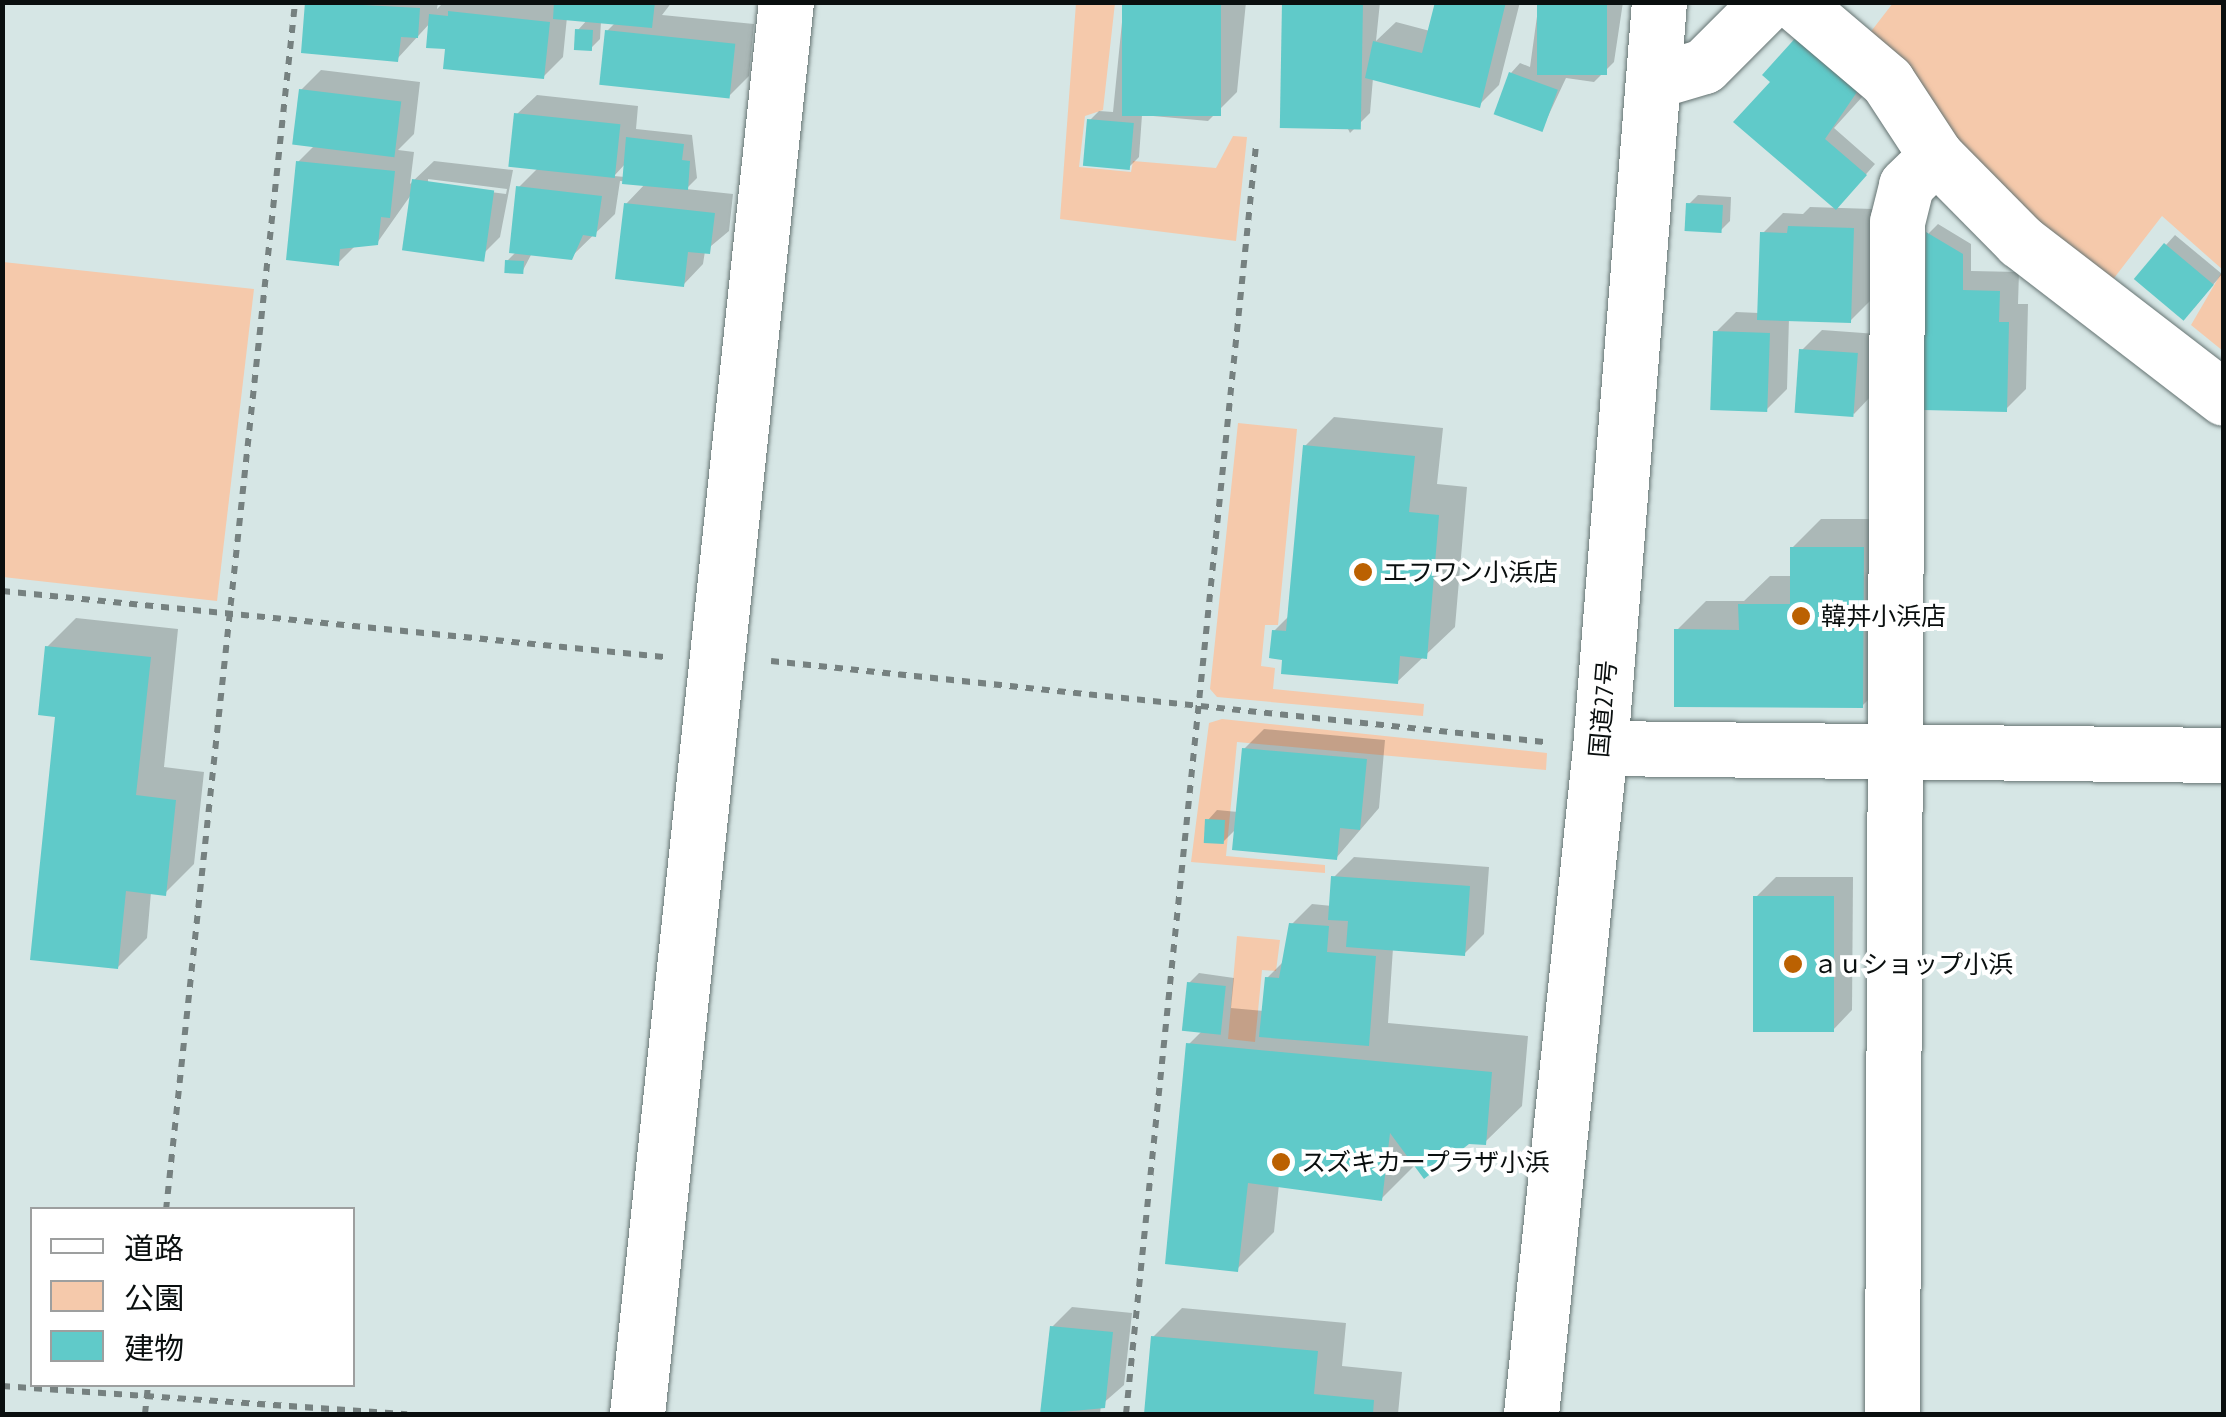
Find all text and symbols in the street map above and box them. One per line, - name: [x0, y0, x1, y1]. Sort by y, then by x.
- place label: エフワン小浜店: [1383, 557, 1558, 587]
- marker: エフワン小浜店: [1352, 561, 1374, 583]
- place label: 韓丼小浜店: [1821, 601, 1946, 631]
- marker: 韓丼小浜店: [1790, 605, 1812, 627]
- street label: 国道27号: [1584, 659, 1622, 759]
- place label: ａｕショップ小浜: [1813, 949, 2013, 979]
- marker: ａｕショップ小浜: [1782, 953, 1804, 975]
- place label: スズキカープラザ小浜: [1301, 1147, 1551, 1177]
- marker: スズキカープラザ小浜: [1270, 1151, 1292, 1173]
- legend: [30, 1207, 355, 1387]
- text: 道路: [124, 1228, 184, 1267]
- text: 公園: [124, 1278, 184, 1317]
- text: 建物: [124, 1328, 184, 1367]

